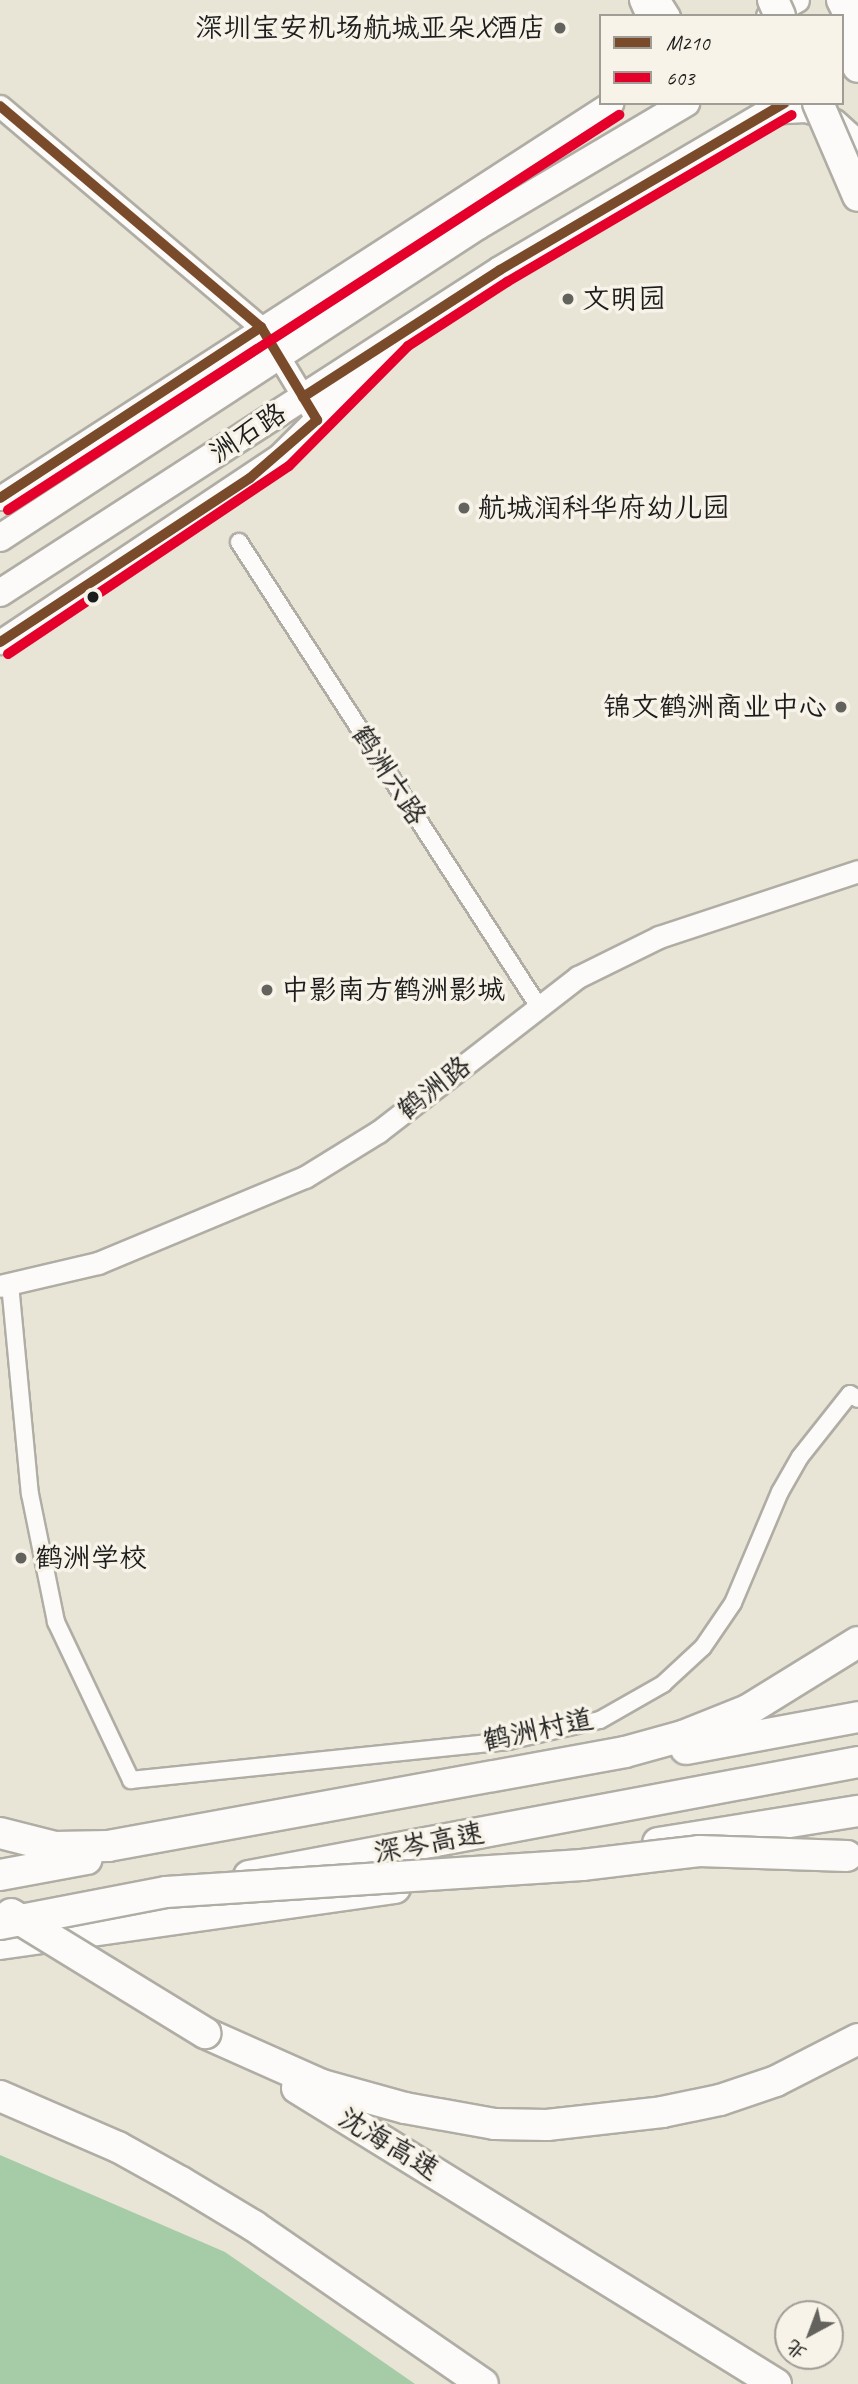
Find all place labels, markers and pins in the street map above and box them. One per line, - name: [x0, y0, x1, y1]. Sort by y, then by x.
- place label: 深圳宝安机场航城亚朵X酒店: [195, 11, 546, 45]
- marker: 深圳宝安机场航城亚朵X酒店: [552, 20, 568, 36]
- place label: 文明园: [582, 282, 666, 316]
- marker: 文明园: [560, 291, 576, 307]
- place label: 航城润科华府幼儿园: [478, 491, 730, 525]
- marker: 航城润科华府幼儿园: [456, 500, 472, 516]
- unlabelled marker: [86, 590, 100, 604]
- place label: 锦文鹤洲商业中心: [603, 690, 827, 724]
- marker: 锦文鹤洲商业中心: [833, 699, 849, 715]
- place label: 中影南方鹤洲影城: [281, 973, 505, 1007]
- marker: 中影南方鹤洲影城: [259, 982, 275, 998]
- place label: 鹤洲学校: [35, 1541, 147, 1575]
- marker: 鹤洲学校: [13, 1550, 29, 1566]

